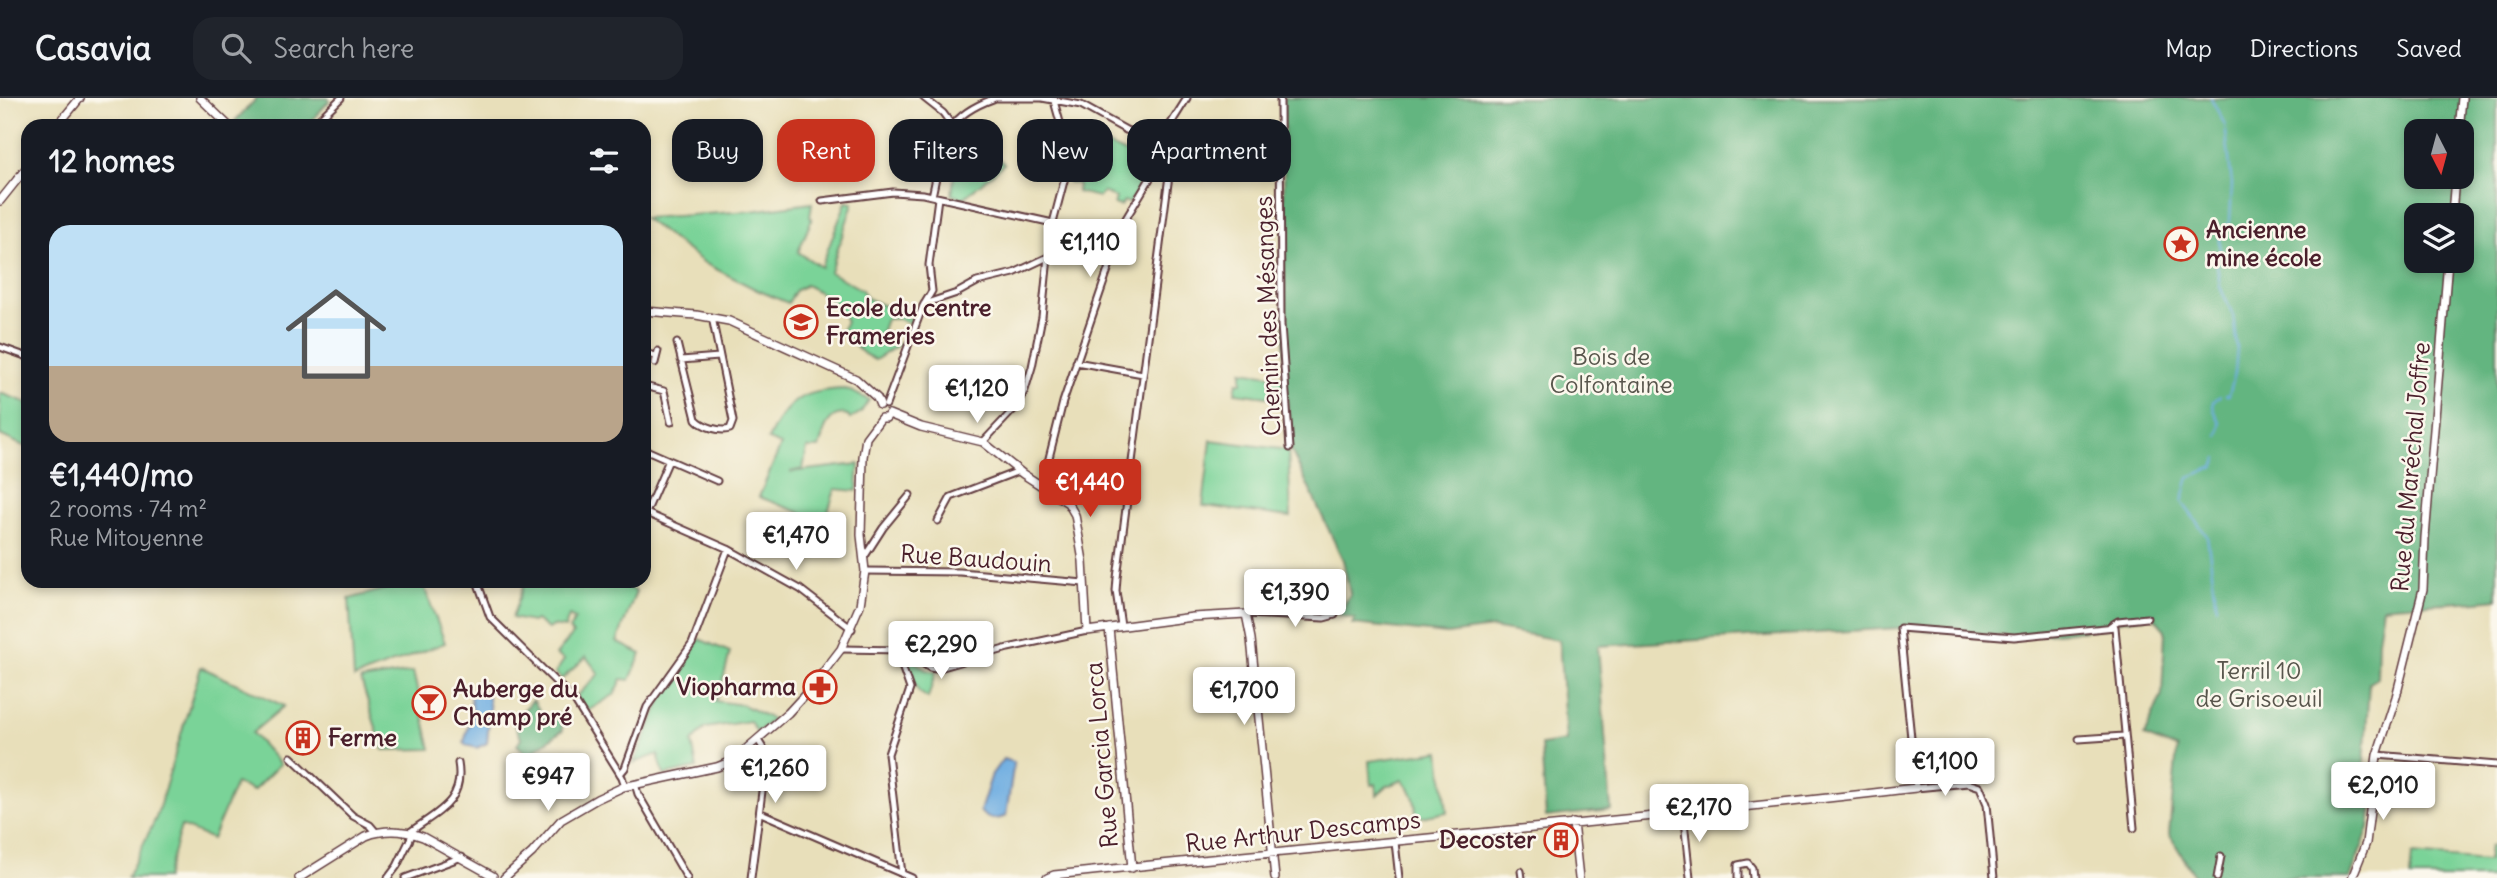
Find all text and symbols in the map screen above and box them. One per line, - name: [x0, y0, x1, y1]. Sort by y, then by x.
- search box: [193, 17, 683, 80]
- text: Casavia: [35, 27, 151, 69]
- icon: search: [217, 29, 255, 67]
- text: Search here: [273, 32, 414, 65]
- text: Map: [2165, 33, 2212, 63]
- text: Directions: [2250, 33, 2358, 63]
- text: Saved: [2396, 33, 2462, 63]
- chip: Buy: [672, 119, 763, 182]
- chip: Rent: [777, 119, 875, 182]
- chip: Filters: [889, 119, 1003, 182]
- chip: New: [1017, 119, 1113, 182]
- chip: Apartment: [1127, 119, 1291, 182]
- north arrow: [2404, 119, 2474, 189]
- map controls: [2404, 119, 2474, 273]
- text: 12 homes: [49, 142, 175, 180]
- icon: filters: [585, 142, 623, 180]
- street label: Chemin des Mésanges: [1248, 195, 1286, 437]
- button: layers: [2404, 203, 2474, 273]
- place label: Ancienne mine école: [2206, 214, 2322, 272]
- pin: €1,110: [1033, 220, 1147, 279]
- place icon: Ancienne mine école: [2162, 225, 2200, 263]
- text: €1,110: [1060, 227, 1120, 256]
- icon: home: [273, 271, 399, 397]
- place label: Ecole du centre Frameries: [826, 292, 992, 350]
- school or university icon: Ecole du centre Frameries: [782, 303, 820, 341]
- park label: Bois de Colfontaine: [1549, 341, 1673, 399]
- street label: Rue du Maréchal Joffre: [2384, 341, 2436, 593]
- pin: €1,120: [920, 366, 1034, 425]
- text: €1,120: [945, 373, 1009, 402]
- text: €1,440/mo: [49, 456, 193, 494]
- pin: €1,440: [1033, 460, 1147, 519]
- text: €1,440: [1055, 467, 1125, 496]
- text: 2 rooms · 74 m²: [49, 494, 207, 523]
- pin: €1,470: [739, 512, 853, 572]
- text: €1,470: [762, 520, 830, 549]
- text: Rue Mitoyenne: [49, 523, 204, 552]
- street label: Rue Baudouin: [899, 538, 1053, 578]
- pin: €1,390: [1238, 570, 1352, 629]
- text: €1,390: [1260, 577, 1330, 606]
- pin: €2,290: [884, 622, 998, 681]
- text: €2,290: [904, 629, 978, 658]
- park label: Terril 10 de Grisoeuil: [2195, 655, 2323, 713]
- street label: Rue Garcia Lorca: [1078, 661, 1124, 849]
- pharmacy icon: Viopharma: [801, 668, 839, 706]
- pin: €1,700: [1187, 668, 1301, 727]
- place label: Viopharma: [676, 671, 796, 701]
- place label: Auberge du Champ pré: [453, 673, 578, 731]
- text: €1,700: [1209, 675, 1279, 704]
- bar icon: Auberge du Champ pré: [410, 684, 448, 722]
- building icon: Ferme: [284, 719, 322, 757]
- place label: Ferme: [328, 722, 397, 752]
- pin: €1,100: [1888, 738, 2002, 798]
- pin: €1,260: [718, 746, 832, 805]
- text: €1,100: [1912, 746, 1978, 775]
- text: €1,260: [740, 753, 810, 782]
- pin: €947: [507, 754, 589, 813]
- text: €947: [522, 761, 574, 790]
- pin: €2,010: [2326, 762, 2440, 822]
- text: €2,010: [2347, 770, 2419, 799]
- pin: €2,170: [1642, 784, 1756, 844]
- text: €2,170: [1666, 792, 1732, 821]
- street label: Rue Arthur Descamps: [1184, 804, 1422, 858]
- building icon: Decoster: [1542, 821, 1580, 859]
- place label: Decoster: [1439, 824, 1536, 854]

